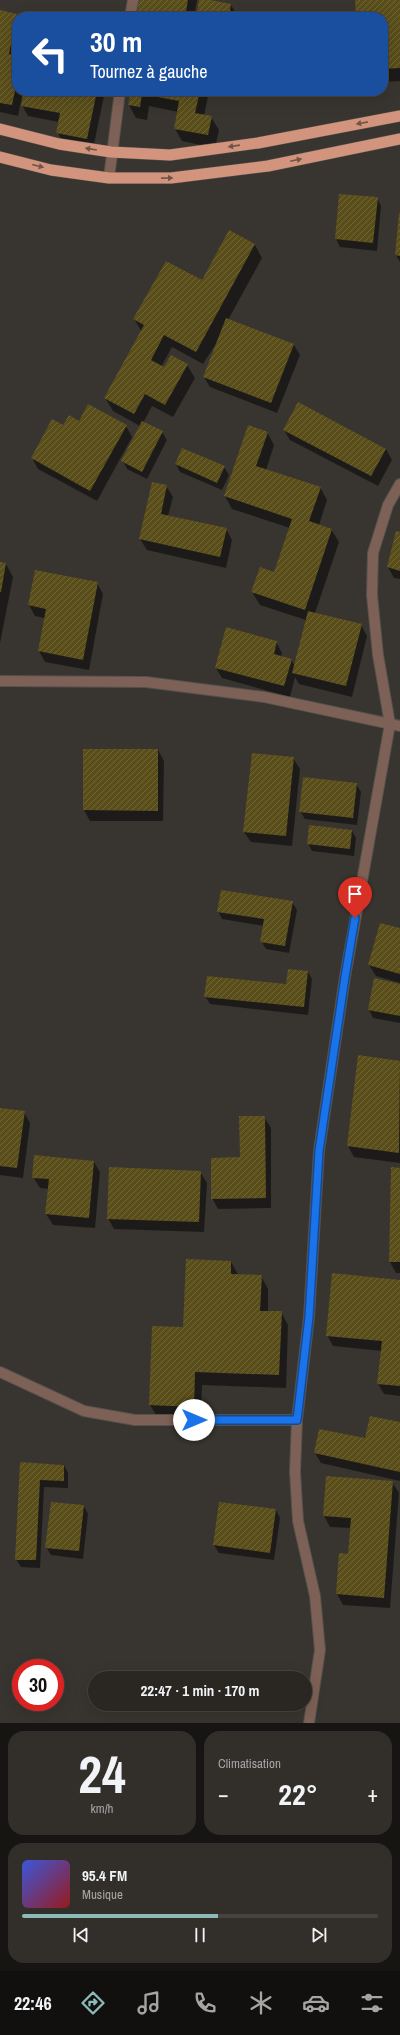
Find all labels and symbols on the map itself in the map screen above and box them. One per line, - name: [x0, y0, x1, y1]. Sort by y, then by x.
- one-way arrow: [355, 120, 368, 126]
- one-way arrow: [228, 143, 240, 150]
- one-way arrow: [85, 146, 97, 152]
- one-way arrow: [289, 157, 302, 163]
- one-way arrow: [32, 164, 44, 170]
- one-way arrow: [161, 175, 174, 181]
- pin: [338, 877, 372, 918]
- position arrow: [173, 1399, 215, 1441]
- speed limit sign: 30: [12, 1659, 64, 1711]

